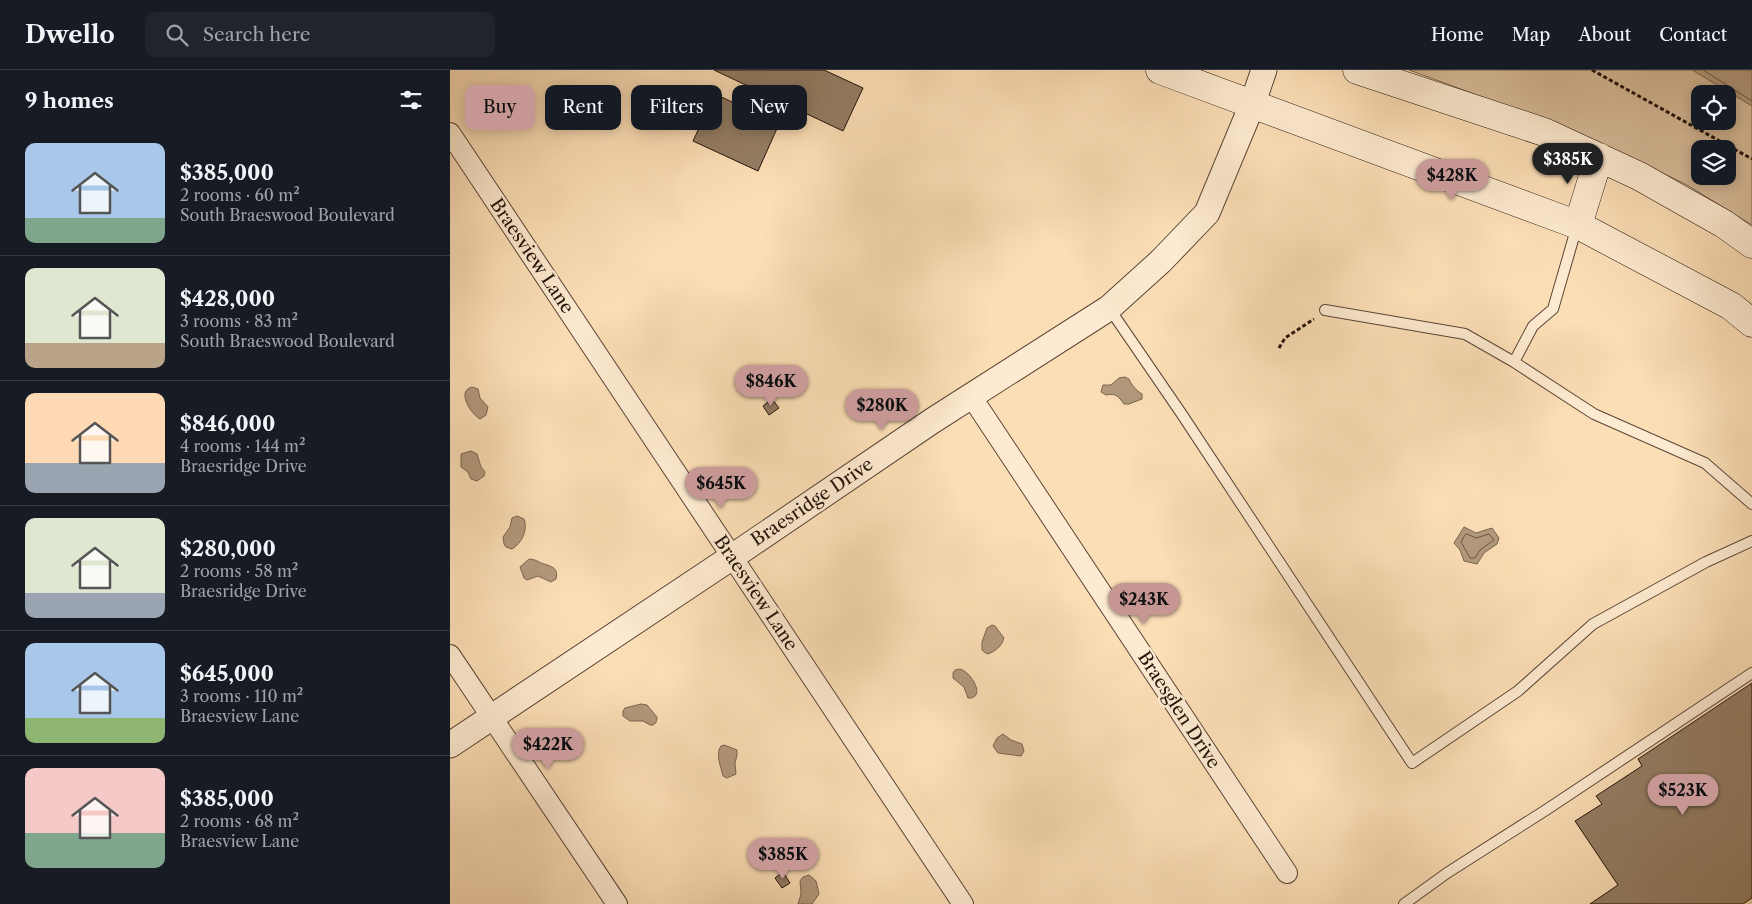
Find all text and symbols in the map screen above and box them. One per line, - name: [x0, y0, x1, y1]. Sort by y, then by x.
- search box: [145, 12, 495, 57]
- text: Dwello: [25, 20, 115, 49]
- icon: search: [163, 21, 191, 49]
- text: Search here: [203, 23, 310, 46]
- text: Home: [1431, 24, 1484, 46]
- text: Map: [1512, 24, 1550, 46]
- text: About: [1578, 24, 1631, 46]
- text: Contact: [1659, 24, 1727, 46]
- chip: Buy: [465, 85, 535, 130]
- chip: Rent: [545, 85, 621, 130]
- chip: Filters: [631, 85, 722, 130]
- chip: New: [732, 85, 807, 130]
- map controls: [1691, 85, 1736, 185]
- button: locate: [1691, 85, 1736, 130]
- icon: filters: [397, 86, 425, 114]
- text: 9 homes: [25, 88, 114, 113]
- button: layers: [1691, 140, 1736, 185]
- pin: $385K: [1533, 142, 1603, 185]
- text: $385K: [1543, 149, 1593, 169]
- pin: $428K: [1417, 158, 1487, 201]
- text: $385,000: [180, 160, 274, 185]
- icon: home: [65, 163, 125, 223]
- text: $428K: [1427, 165, 1477, 185]
- text: 2 rooms · 60 m²: [180, 185, 300, 205]
- street label: Braesview Lane: [485, 194, 579, 318]
- text: South Braeswood Boulevard: [180, 205, 395, 225]
- text: $428,000: [180, 286, 275, 311]
- icon: home: [65, 288, 125, 348]
- text: 3 rooms · 83 m²: [180, 311, 298, 331]
- text: South Braeswood Boulevard: [180, 331, 395, 351]
- pin: $846K: [736, 364, 806, 407]
- text: $846K: [746, 371, 796, 391]
- pin: $280K: [847, 388, 917, 431]
- text: $280K: [856, 395, 908, 415]
- text: $846,000: [180, 411, 275, 436]
- icon: home: [65, 413, 125, 473]
- text: 4 rooms · 144 m²: [180, 436, 305, 456]
- street label: Braesridge Drive: [747, 453, 877, 551]
- text: Braesridge Drive: [180, 456, 307, 476]
- pin: $645K: [686, 466, 756, 509]
- text: $645K: [696, 473, 746, 493]
- street label: Braesview Lane: [709, 531, 803, 655]
- text: $280,000: [180, 536, 276, 561]
- icon: home: [65, 538, 125, 598]
- text: 2 rooms · 58 m²: [180, 561, 298, 581]
- text: Braesridge Drive: [180, 581, 307, 601]
- pin: $243K: [1109, 582, 1179, 625]
- text: $243K: [1119, 589, 1169, 609]
- street label: Braesglen Drive: [1133, 647, 1225, 773]
- text: $645,000: [180, 661, 274, 686]
- icon: home: [65, 663, 125, 723]
- text: 3 rooms · 110 m²: [180, 686, 303, 706]
- text: Braesview Lane: [180, 706, 299, 726]
- pin: $422K: [513, 728, 583, 770]
- text: $422K: [523, 734, 573, 754]
- pin: $523K: [1648, 774, 1718, 816]
- text: $523K: [1658, 780, 1708, 800]
- text: $385,000: [180, 786, 274, 811]
- icon: home: [65, 788, 125, 848]
- text: 2 rooms · 68 m²: [180, 811, 299, 831]
- text: Braesview Lane: [180, 831, 299, 851]
- pin: $385K: [748, 838, 818, 880]
- text: $385K: [758, 844, 808, 864]

